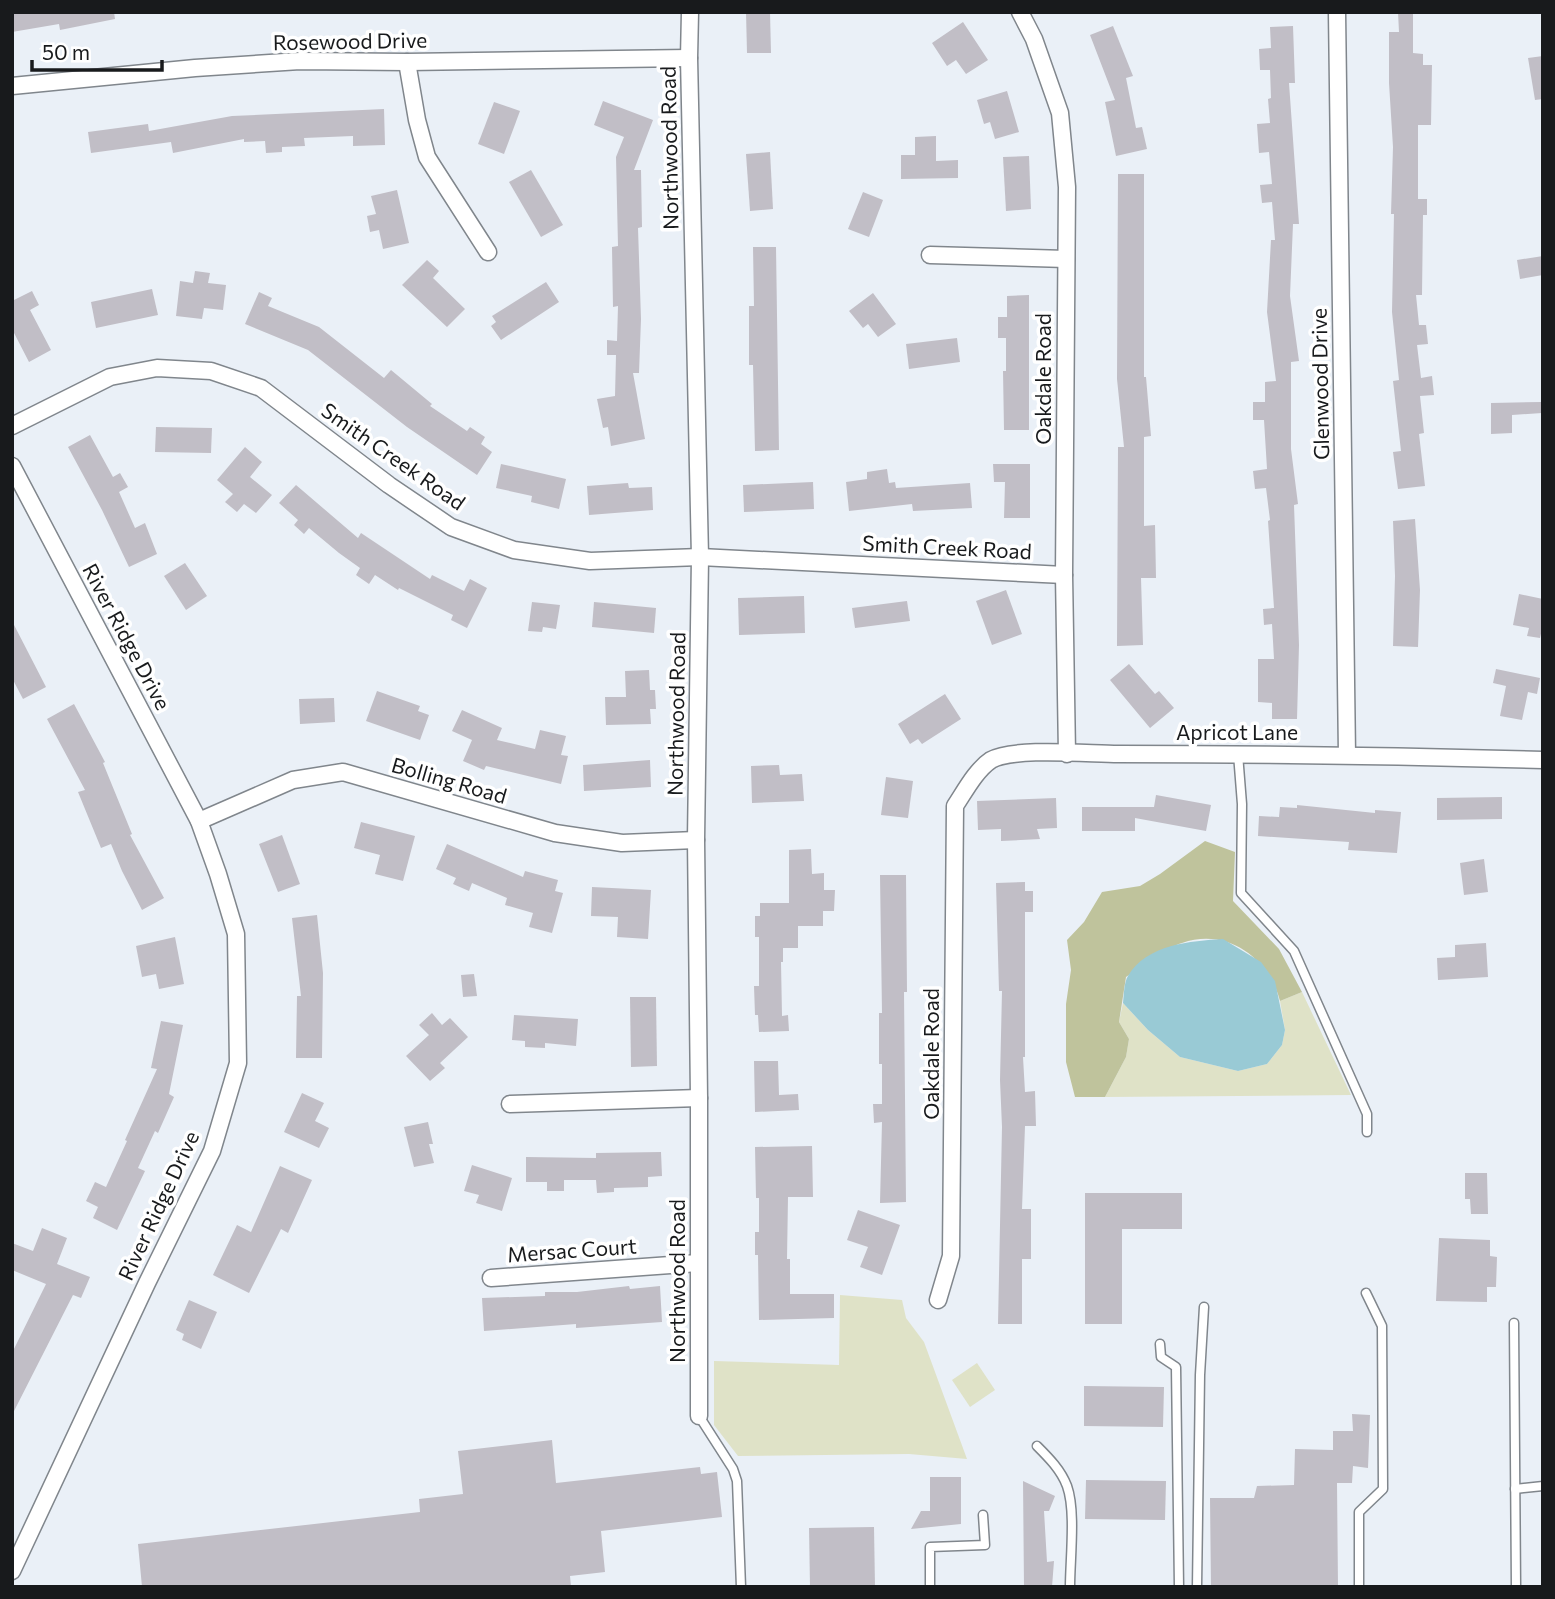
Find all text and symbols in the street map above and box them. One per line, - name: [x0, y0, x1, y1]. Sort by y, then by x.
- street label: Rosewood Drive: [273, 27, 427, 54]
- scale bar: [32, 28, 161, 72]
- text: 50 m: [42, 39, 90, 64]
- street label: Northwood Road: [655, 66, 682, 230]
- street label: Glenwood Drive: [1306, 308, 1333, 460]
- street label: Oakdale Road: [1030, 313, 1055, 445]
- street label: Smith Creek Road: [317, 397, 471, 515]
- street label: Smith Creek Road: [862, 530, 1032, 563]
- street label: River Ridge Drive: [78, 559, 176, 714]
- street label: Northwood Road: [662, 632, 689, 796]
- street label: Apricot Lane: [1176, 719, 1298, 744]
- street label: Bolling Road: [389, 751, 510, 808]
- street label: Oakdale Road: [918, 988, 943, 1120]
- street label: River Ridge Drive: [112, 1127, 203, 1284]
- street label: Northwood Road: [664, 1199, 689, 1363]
- street label: Mersac Court: [506, 1233, 637, 1266]

